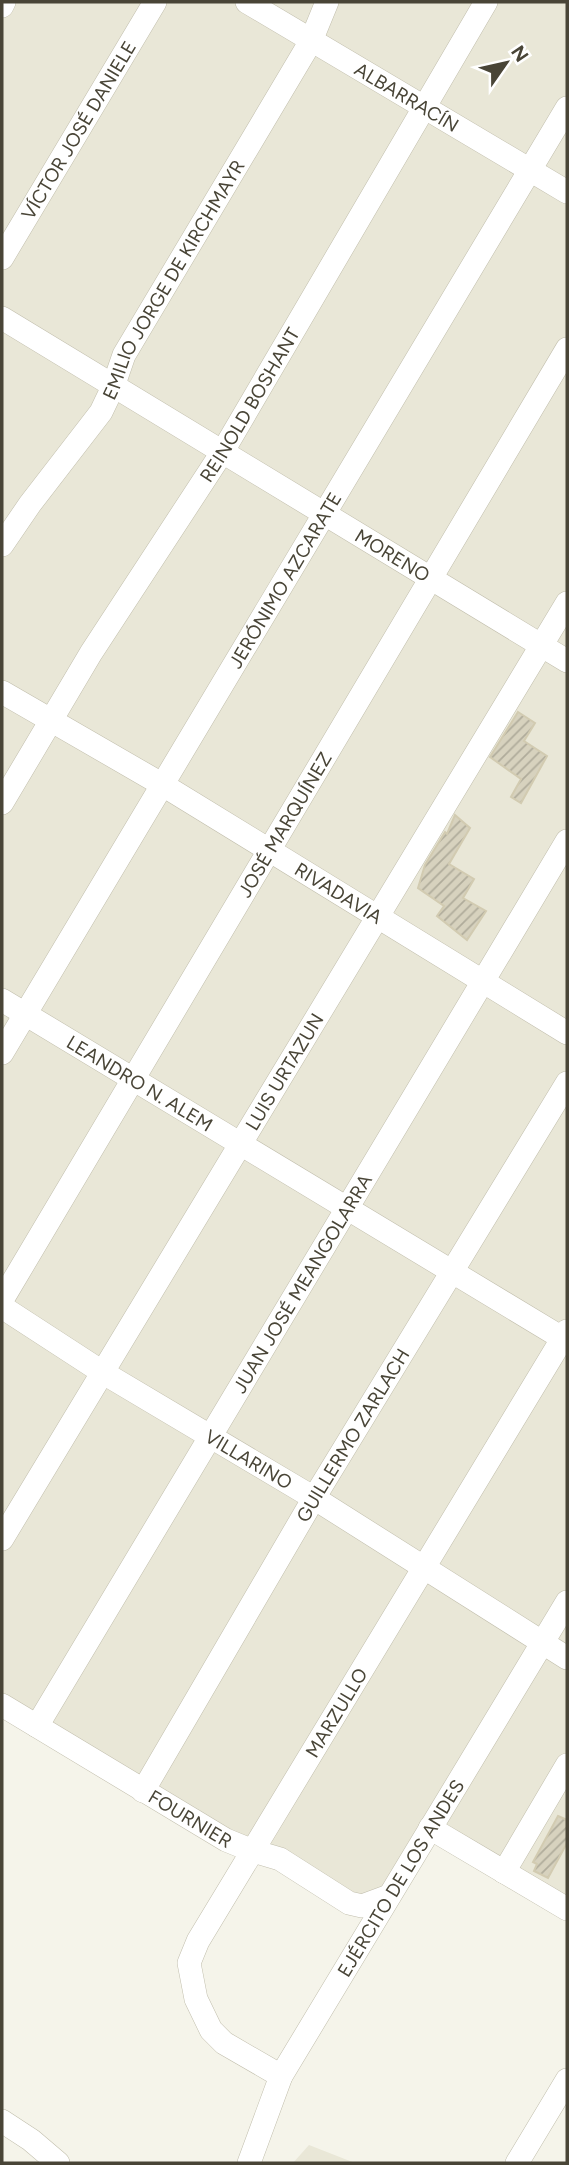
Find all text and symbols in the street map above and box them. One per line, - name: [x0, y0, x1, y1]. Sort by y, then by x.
- north arrow: [471, 28, 541, 98]
- street label: VÍCTOR JOSÉ DANIELE: [17, 37, 141, 224]
- text: N: [506, 41, 533, 66]
- street label: ALBARRACÍN: [350, 58, 463, 137]
- street label: EMILIO JORGE DE KIRCHMAYR: [98, 156, 250, 403]
- street label: REINOLD BOSHANT: [195, 323, 305, 487]
- street label: JERÓNIMO AZCARATE: [224, 488, 347, 673]
- street label: MORENO: [351, 524, 434, 587]
- street label: JOSÉ MARQUÍNEZ: [233, 748, 337, 901]
- street label: RIVADAVIA: [290, 858, 387, 929]
- street label: LUIS URTAZUN: [240, 1009, 329, 1135]
- street label: LEANDRO N. ALEM: [62, 1031, 217, 1137]
- street label: JUAN JOSÉ MEANGOLARRA: [228, 1170, 377, 1397]
- street label: GUILLERMO ZARLACH: [292, 1344, 414, 1526]
- street label: VILLARINO: [201, 1425, 296, 1494]
- street label: MARZULLO: [301, 1664, 372, 1762]
- street label: EJÉRCITO DE LOS ANDES: [333, 1775, 469, 1981]
- street label: FOURNIER: [144, 1785, 236, 1853]

